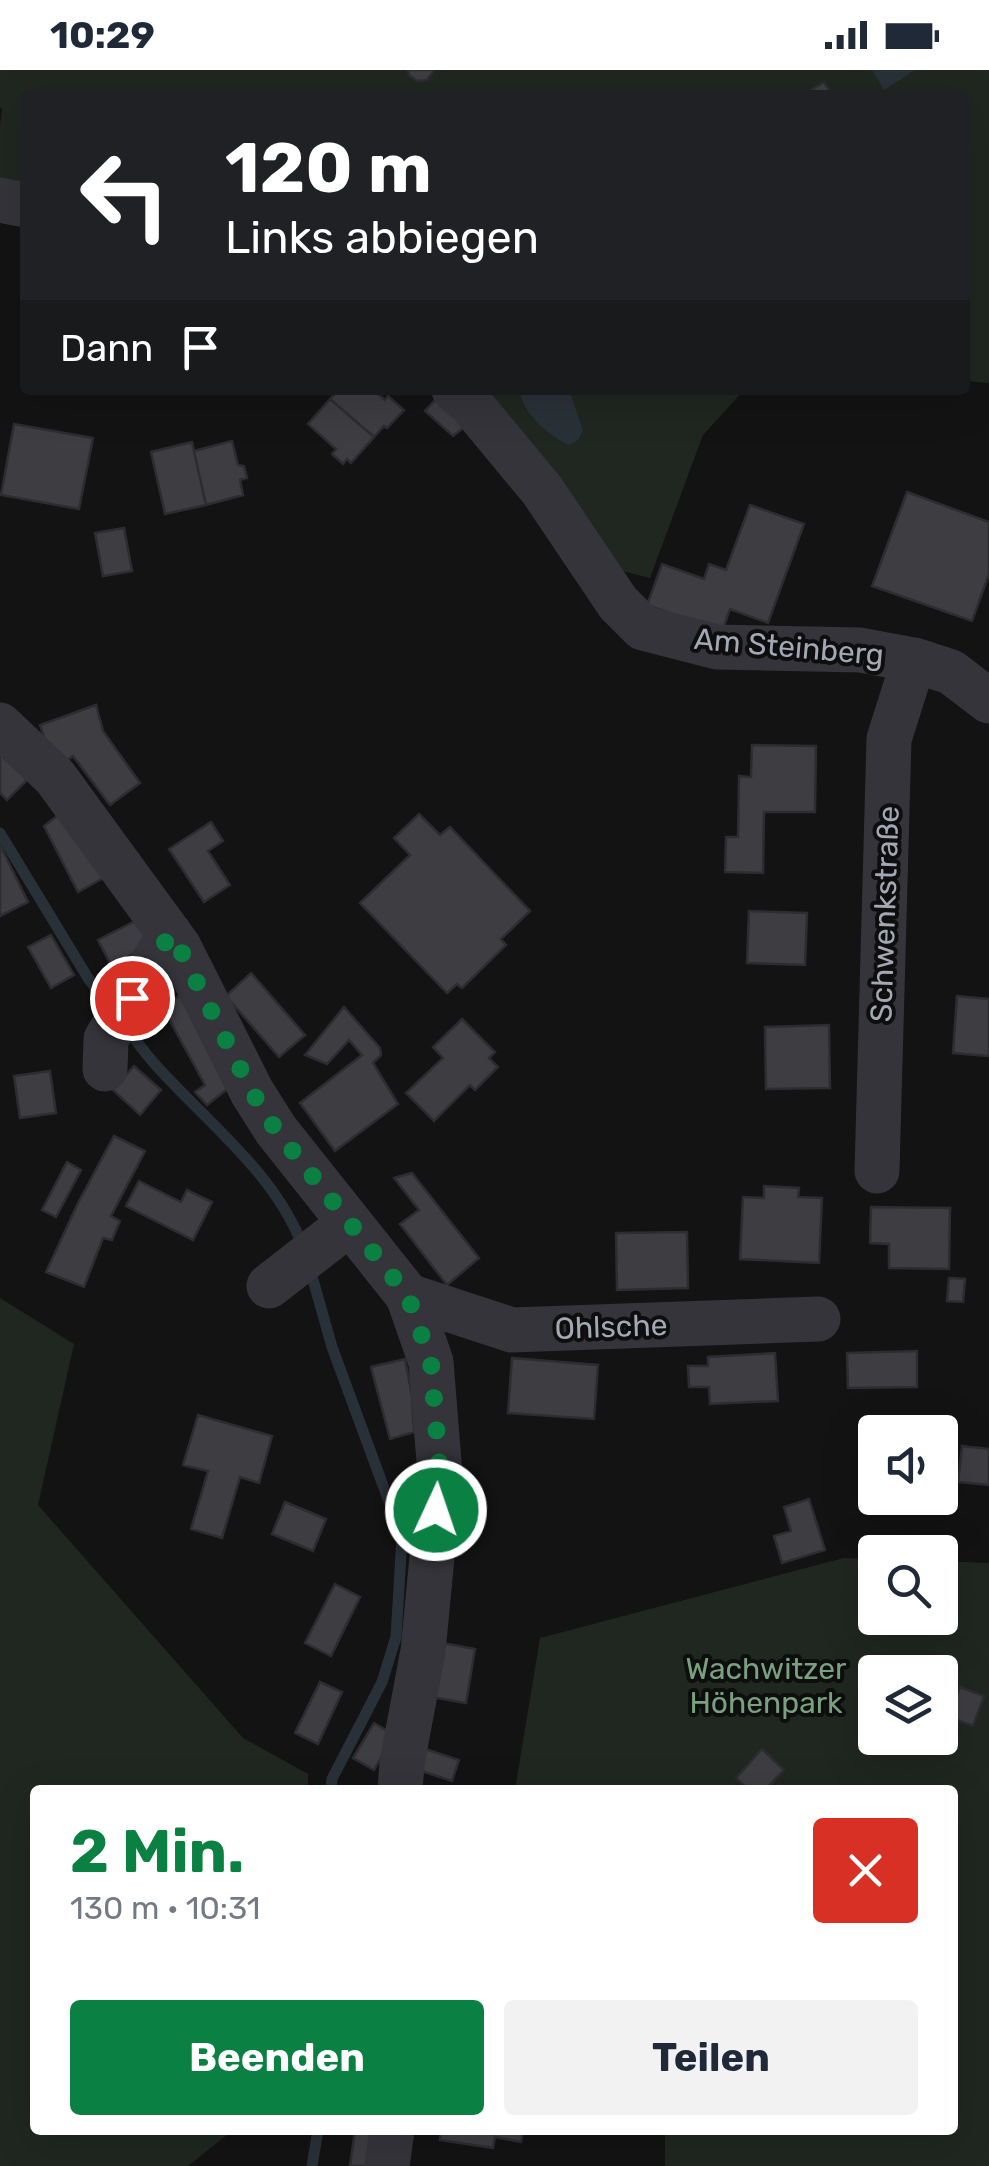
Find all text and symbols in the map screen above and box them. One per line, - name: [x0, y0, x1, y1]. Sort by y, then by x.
- text: 10:29: [50, 12, 155, 58]
- text: 120 m: [225, 127, 432, 210]
- icon: left: [60, 130, 190, 260]
- text: Links abbiegen: [225, 211, 539, 264]
- icon: arrive: [173, 320, 228, 375]
- text: Dann: [60, 325, 153, 371]
- street label: Am Steinberg: [693, 621, 885, 673]
- street label: Schwenkstraße: [863, 805, 907, 1023]
- pin: [90, 956, 175, 1041]
- icon: arrive: [105, 971, 160, 1026]
- street label: Ohlsche: [554, 1307, 668, 1347]
- map controls: [858, 1415, 958, 1755]
- button: sound: [858, 1415, 958, 1515]
- position arrow: [384, 1458, 488, 1562]
- button: search: [858, 1535, 958, 1635]
- park label: Wachwitzer Höhenpark: [686, 1651, 847, 1721]
- button: layers: [858, 1655, 958, 1755]
- text: 2 Min.: [70, 1816, 244, 1887]
- button: close: [813, 1818, 918, 1923]
- text: 130 m · 10:31: [70, 1889, 260, 1927]
- button: Beenden: [70, 2000, 484, 2115]
- button: Teilen: [504, 2000, 918, 2115]

